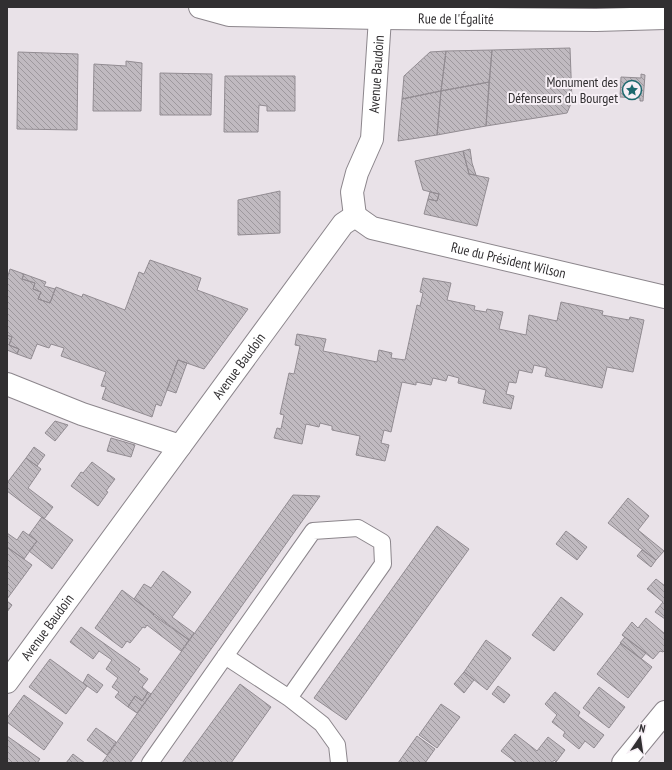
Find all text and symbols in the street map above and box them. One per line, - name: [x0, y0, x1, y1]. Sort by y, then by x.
- street label: Rue de l'Égalité: [418, 9, 494, 28]
- street label: Avenue Baudoin: [365, 35, 388, 114]
- place label: Monument des Défenseurs du Bourget: [508, 73, 618, 107]
- place icon: Monument des Défenseurs du Bourget: [621, 79, 643, 101]
- street label: Rue du Président Wilson: [449, 238, 568, 282]
- street label: Avenue Baudoin: [209, 329, 269, 403]
- street label: Avenue Baudoin: [17, 590, 78, 664]
- north arrow: [620, 718, 660, 758]
- text: N: [638, 721, 647, 736]

